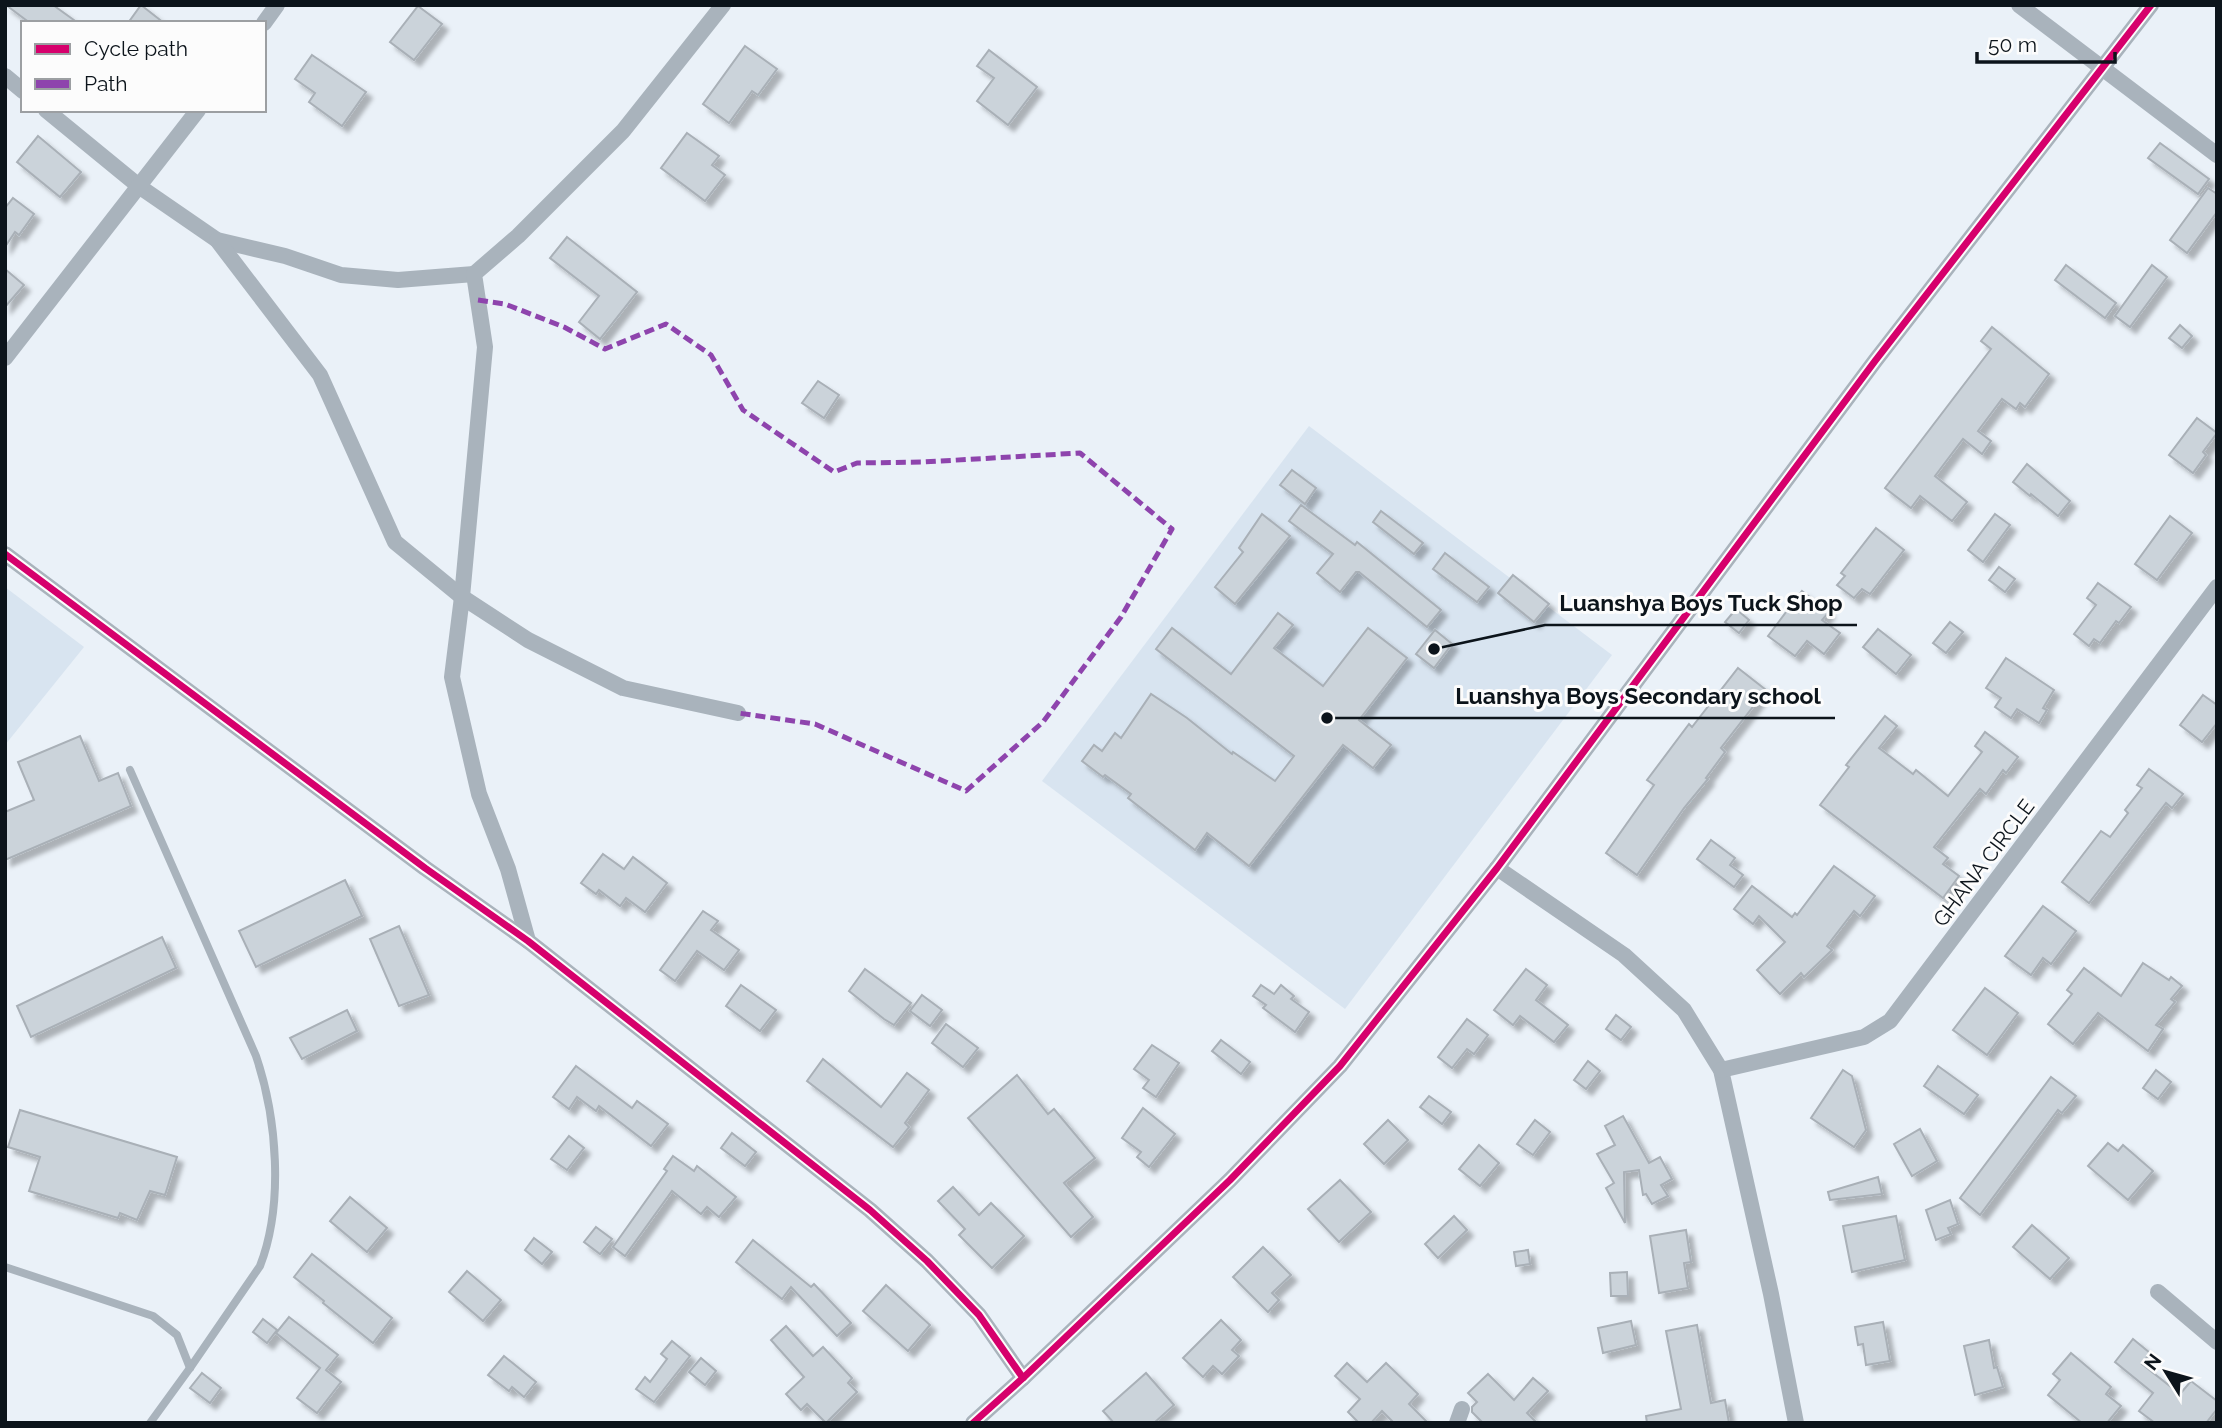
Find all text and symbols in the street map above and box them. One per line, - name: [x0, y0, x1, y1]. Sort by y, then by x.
- legend: [21, 21, 266, 112]
- scale bar: [1977, 21, 2115, 65]
- text: 50 m: [1988, 32, 2037, 57]
- text: Cycle path: [84, 36, 188, 61]
- text: Path: [84, 71, 128, 96]
- callout: Luanshya Boys Tuck Shop: [1545, 581, 1857, 625]
- text: Luanshya Boys Tuck Shop: [1559, 589, 1843, 616]
- callout: Luanshya Boys Secondary school: [1441, 674, 1835, 718]
- text: Luanshya Boys Secondary school: [1455, 682, 1822, 709]
- street label: GHANA CIRCLE: [1928, 794, 2040, 931]
- north arrow: [2131, 1337, 2201, 1407]
- text: N: [2139, 1349, 2166, 1374]

